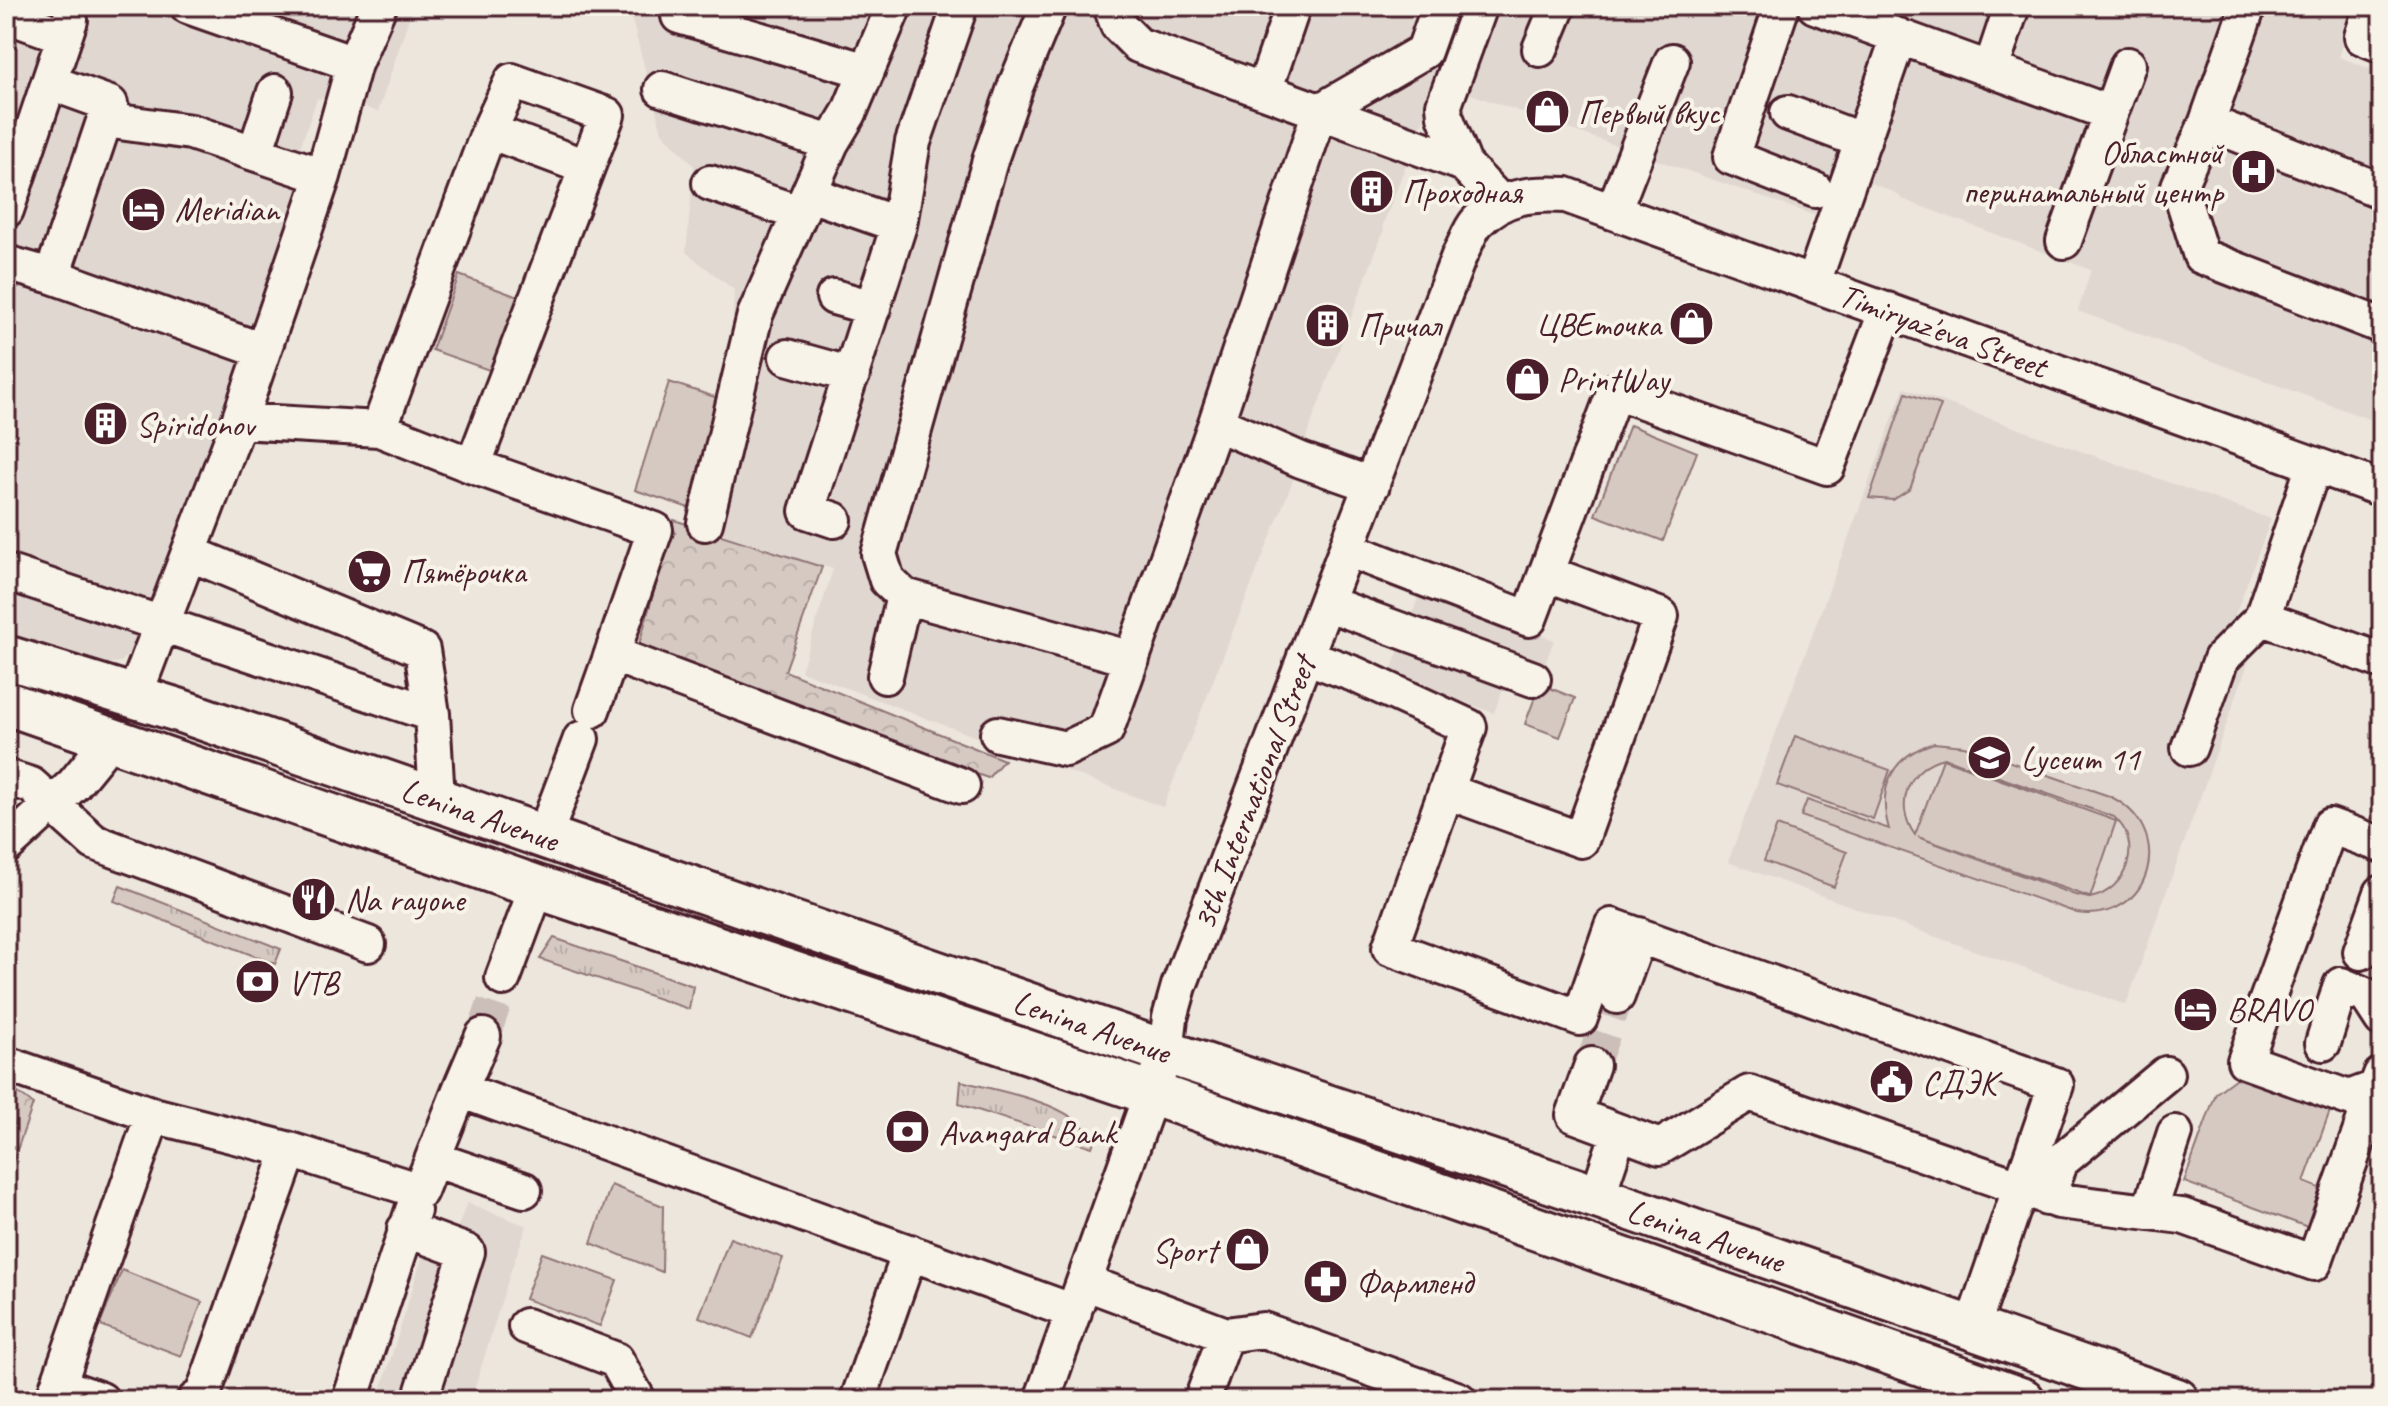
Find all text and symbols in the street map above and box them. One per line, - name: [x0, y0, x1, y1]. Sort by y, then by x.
- shop icon: Первый вкус: [1523, 88, 1571, 136]
- place label: Первый вкус: [1578, 91, 1721, 134]
- place label: Областной перинатальный центр: [1963, 131, 2225, 213]
- hospital icon: Областной перинатальный центр: [2230, 148, 2278, 196]
- building icon: Проходная: [1347, 167, 1395, 215]
- place label: Проходная: [1402, 170, 1524, 213]
- hotel icon: Meridian: [120, 185, 168, 233]
- place label: Meridian: [175, 188, 281, 231]
- street label: Timiryaz'eva Street: [1833, 273, 2056, 389]
- shop icon: ЦВЕточка: [1668, 300, 1716, 348]
- building icon: Причал: [1303, 301, 1351, 349]
- place label: ЦВЕточка: [1536, 303, 1663, 346]
- place label: Причал: [1358, 304, 1444, 347]
- shop icon: PrintWay: [1503, 355, 1551, 403]
- place label: PrintWay: [1558, 358, 1671, 401]
- building icon: Spiridonov: [81, 400, 129, 448]
- place label: Spiridonov: [136, 403, 257, 446]
- supermarket icon: Пятёрочка: [346, 547, 394, 595]
- place label: Пятёрочка: [401, 550, 528, 593]
- street label: 3th International Street: [1182, 646, 1327, 936]
- school or university icon: Lyceum 11: [1966, 734, 2014, 782]
- place label: Lyceum 11: [2021, 737, 2142, 780]
- street label: Lenina Avenue: [396, 768, 566, 862]
- restaurant icon: Na rayone: [290, 875, 338, 923]
- place label: Na rayone: [345, 878, 467, 921]
- bank icon: VTB: [233, 958, 281, 1006]
- place label: VTB: [288, 961, 341, 1004]
- street label: Lenina Avenue: [1008, 980, 1178, 1074]
- hotel icon: BRAVO: [2172, 985, 2220, 1033]
- place label: BRAVO: [2227, 988, 2314, 1031]
- public building icon: СДЭК: [1867, 1058, 1915, 1106]
- place label: СДЭК: [1922, 1061, 2003, 1104]
- bank icon: Avangard Bank: [884, 1108, 932, 1156]
- place label: Avangard Bank: [939, 1111, 1118, 1154]
- street label: Lenina Avenue: [1622, 1189, 1792, 1283]
- shop icon: Sport: [1224, 1226, 1272, 1274]
- place label: Sport: [1152, 1229, 1222, 1272]
- pharmacy icon: Фармленд: [1301, 1258, 1349, 1306]
- place label: Фармленд: [1356, 1261, 1476, 1304]

